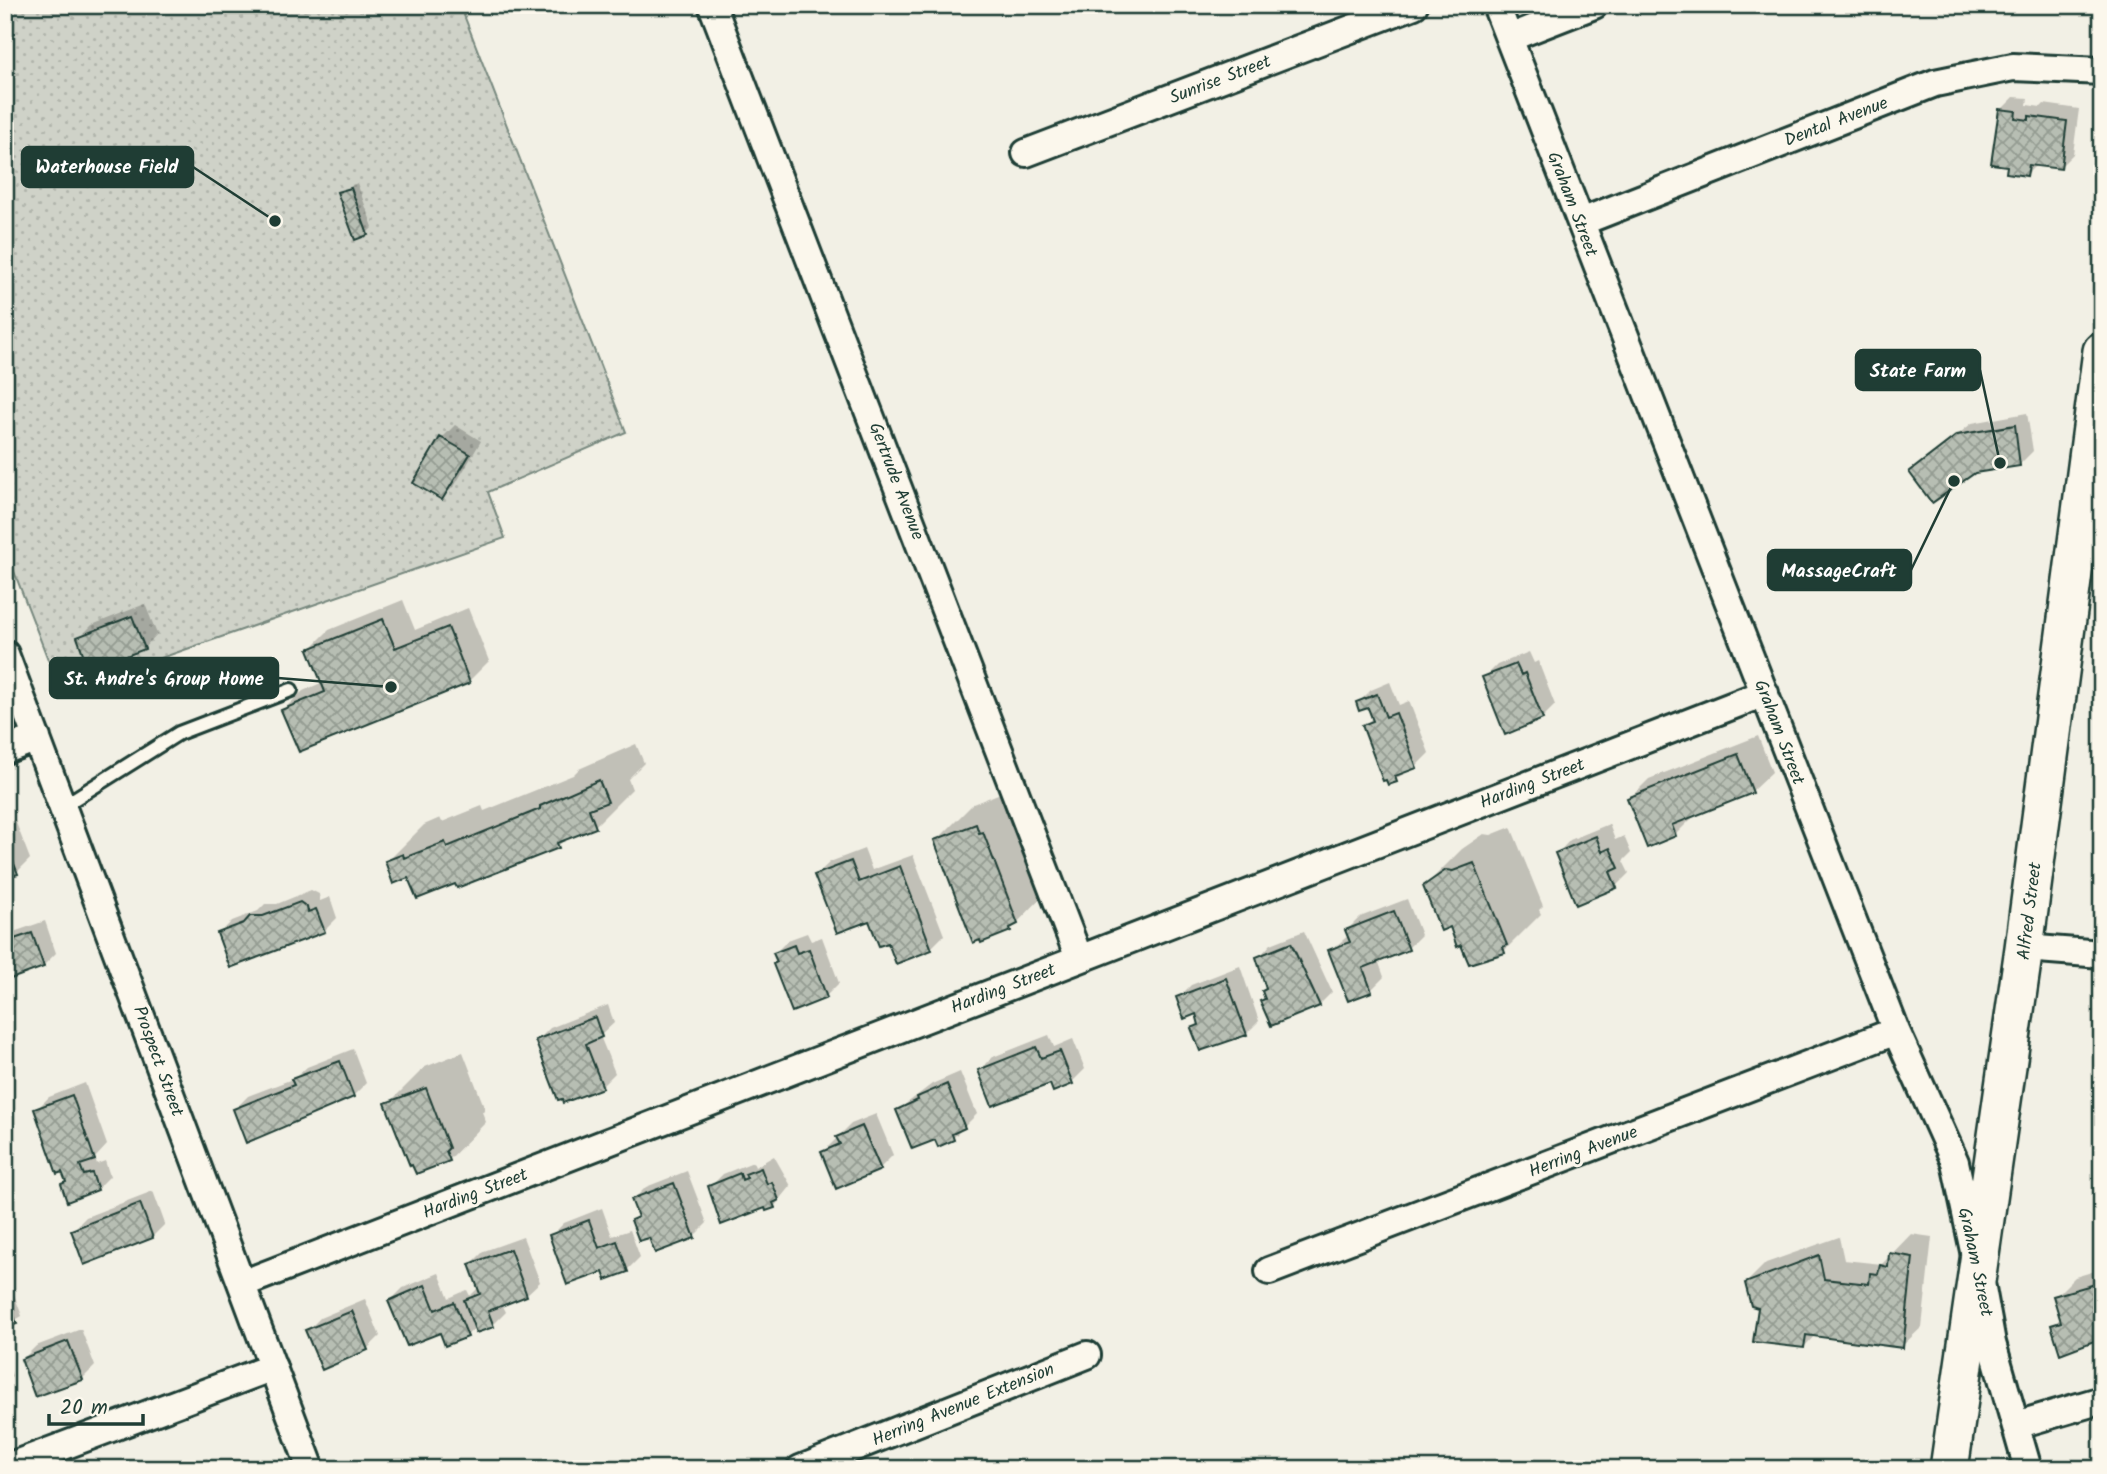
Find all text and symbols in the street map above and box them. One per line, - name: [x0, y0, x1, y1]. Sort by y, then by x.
- street label: Sunrise Street: [1166, 47, 1276, 113]
- street label: Dental Avenue: [1780, 89, 1893, 156]
- callout: Waterhouse Field: [22, 147, 193, 187]
- street label: Graham Street: [1538, 148, 1605, 262]
- text: Waterhouse Field: [35, 153, 179, 183]
- callout: State Farm: [1856, 350, 1980, 390]
- text: State Farm: [1870, 357, 1966, 387]
- street label: Gertrude Avenue: [860, 418, 931, 545]
- callout: MassageCraft: [1768, 550, 1911, 590]
- text: MassageCraft: [1781, 557, 1897, 587]
- callout: St. Andre's Group Home: [50, 658, 278, 698]
- text: St. Andre's Group Home: [64, 665, 264, 695]
- street label: Graham Street: [1745, 676, 1812, 790]
- street label: Harding Street: [1476, 751, 1590, 818]
- street label: Alfred Street: [2010, 860, 2051, 962]
- street label: Harding Street: [947, 956, 1061, 1023]
- street label: Prospect Street: [124, 1002, 191, 1122]
- street label: Herring Avenue: [1525, 1118, 1642, 1186]
- street label: Harding Street: [419, 1161, 533, 1228]
- street label: Graham Street: [1949, 1205, 2000, 1320]
- street label: Herring Avenue Extension: [868, 1356, 1059, 1455]
- scale bar: [49, 1383, 144, 1427]
- text: 20 m: [60, 1392, 108, 1425]

